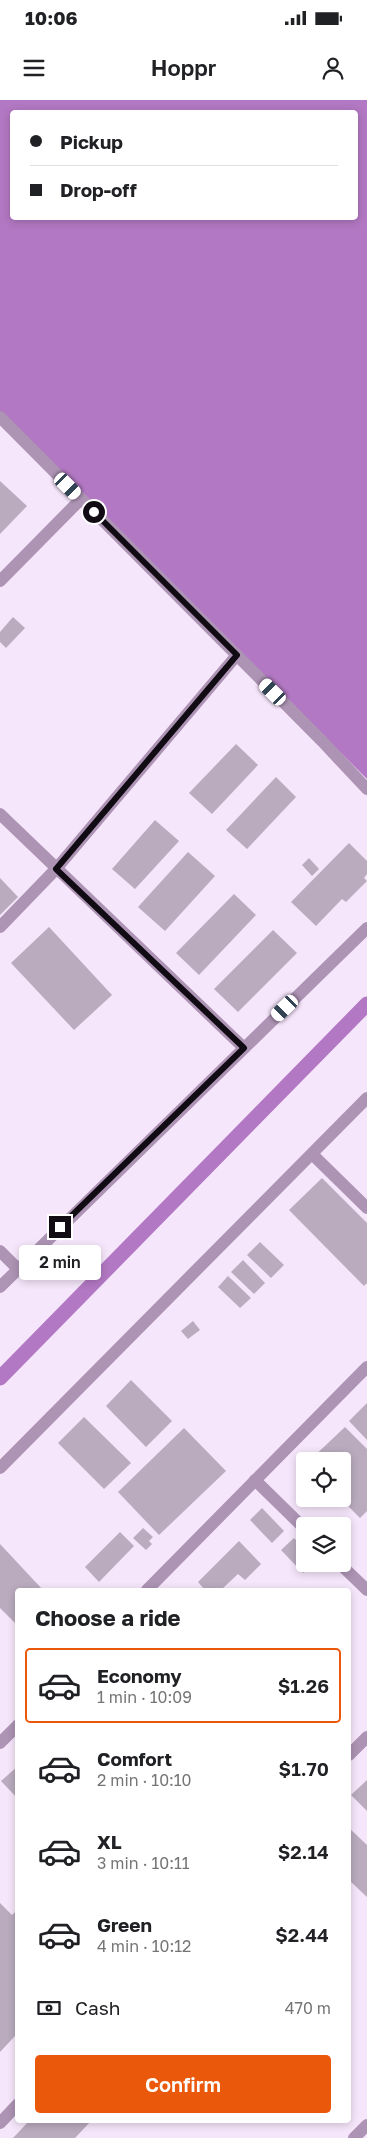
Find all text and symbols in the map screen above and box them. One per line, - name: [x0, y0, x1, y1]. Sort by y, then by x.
- text: 10:06: [25, 6, 78, 29]
- icon: menu: [20, 54, 48, 82]
- text: Hoppr: [151, 54, 216, 81]
- icon: person: [319, 54, 347, 82]
- text: Pickup: [60, 130, 123, 153]
- text: Drop-off: [60, 178, 137, 201]
- car: [52, 470, 83, 502]
- route start: [83, 501, 105, 523]
- car: [257, 676, 288, 708]
- car: [268, 992, 301, 1024]
- route end: [49, 1216, 71, 1238]
- callout: 2 min: [19, 1244, 101, 1280]
- text: 2 min: [39, 1252, 81, 1272]
- map controls: [296, 1452, 351, 1572]
- button: locate: [296, 1452, 351, 1507]
- button: layers: [296, 1517, 351, 1572]
- text: Choose a ride: [35, 1604, 181, 1631]
- icon: car: [37, 1663, 82, 1708]
- text: Economy: [97, 1664, 182, 1687]
- text: $1.26: [278, 1674, 329, 1697]
- text: 1 min · 10:09: [97, 1687, 192, 1707]
- icon: car: [37, 1746, 82, 1791]
- text: Comfort: [97, 1747, 172, 1770]
- text: $1.70: [279, 1757, 329, 1780]
- text: 2 min · 10:10: [97, 1770, 192, 1790]
- icon: car: [37, 1829, 82, 1874]
- text: XL: [97, 1830, 122, 1853]
- text: $2.14: [278, 1840, 329, 1863]
- text: 3 min · 10:11: [97, 1853, 189, 1873]
- icon: car: [37, 1912, 82, 1957]
- text: Green: [97, 1913, 152, 1936]
- text: $2.44: [275, 1923, 329, 1946]
- text: 4 min · 10:12: [97, 1936, 191, 1956]
- icon: cash: [35, 1994, 63, 2022]
- text: Cash: [75, 1996, 120, 2019]
- text: 470 m: [285, 1998, 331, 2018]
- button: Confirm: [35, 2055, 331, 2113]

